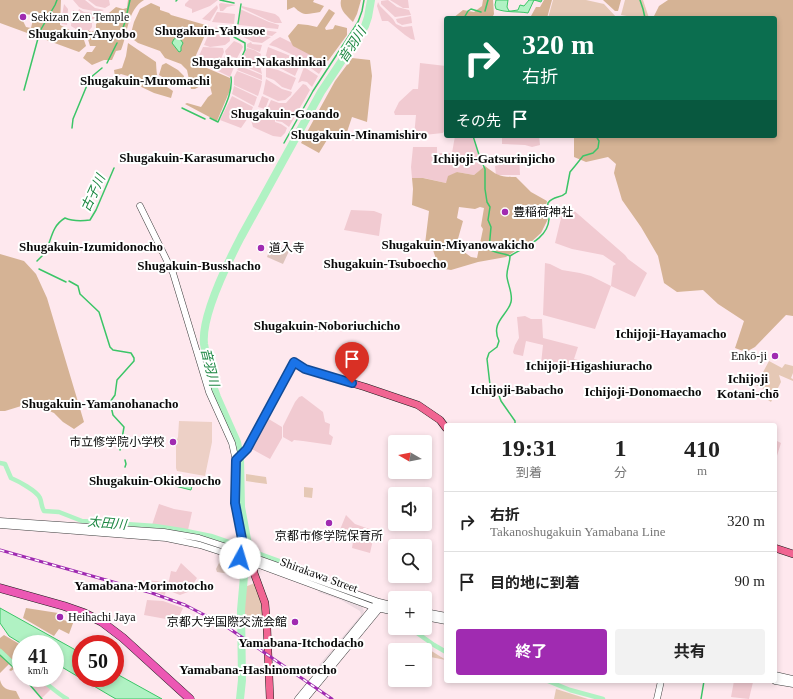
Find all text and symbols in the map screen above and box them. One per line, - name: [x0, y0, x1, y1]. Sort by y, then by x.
- place label: Sekizan Zen Temple: [31, 10, 129, 24]
- marker: Sekizan Zen Temple: [18, 12, 28, 22]
- district label: Shugakuin-Yabusoe: [155, 23, 266, 38]
- water label: 音羽川: [335, 23, 370, 65]
- district label: Shugakuin-Anyobo: [28, 26, 136, 41]
- text: 320 m: [522, 29, 594, 60]
- icon: right: [456, 32, 508, 84]
- district label: Shugakuin-Nakashinkai: [192, 54, 327, 69]
- text: 右折: [522, 67, 558, 87]
- district label: Shugakuin-Muromachi: [80, 73, 210, 88]
- district label: Shugakuin-Goando: [231, 106, 339, 121]
- icon: arrive: [509, 108, 531, 130]
- text: その先: [456, 113, 501, 129]
- district label: Shugakuin-Minamishiro: [291, 127, 427, 142]
- district label: Shugakuin-Karasumarucho: [119, 150, 275, 165]
- district label: Ichijoji-Gatsurinjicho: [433, 151, 555, 166]
- water label: 古子川: [78, 170, 109, 214]
- place label: 豊稲荷神社: [513, 205, 573, 219]
- marker: 豊稲荷神社: [500, 207, 510, 217]
- district label: Shugakuin-Miyanowakicho: [381, 237, 535, 252]
- district label: Shugakuin-Izumidonocho: [19, 239, 163, 254]
- place label: 道入寺: [269, 241, 305, 255]
- marker: 道入寺: [256, 243, 266, 253]
- district label: Shugakuin-Tsuboecho: [323, 256, 447, 271]
- district label: Shugakuin-Busshacho: [137, 258, 261, 273]
- district label: Shugakuin-Noboriuchicho: [254, 318, 400, 333]
- district label: Ichijoji-Hayamacho: [615, 326, 727, 341]
- pin: [335, 342, 369, 383]
- water label: 音羽川: [198, 346, 222, 390]
- icon: arrive: [341, 348, 363, 370]
- place label: Enkō-ji: [731, 349, 768, 363]
- marker: Enkō-ji: [770, 351, 780, 361]
- district label: Ichijoji-Higashiuracho: [526, 358, 652, 373]
- district label: Ichijoji Kotani-chō: [717, 371, 779, 401]
- district label: Ichijoji-Babacho: [470, 382, 564, 397]
- district label: Ichijoji-Donomaecho: [585, 384, 702, 399]
- district label: Shugakuin-Yamanohanacho: [22, 396, 178, 411]
- place label: 市立修学院小学校: [69, 435, 165, 449]
- north arrow: [388, 435, 432, 479]
- map controls: [388, 435, 432, 687]
- text: 19:31: [501, 435, 557, 461]
- text: 1: [614, 435, 626, 461]
- text: 410: [684, 436, 720, 462]
- marker: 市立修学院小学校: [168, 437, 178, 447]
- text: m: [697, 463, 707, 478]
- text: 到着: [516, 465, 542, 480]
- text: 分: [614, 465, 627, 480]
- district label: Shugakuin-Okidonocho: [89, 473, 221, 488]
- button: sound: [388, 487, 432, 531]
- text: 右折: [490, 507, 520, 523]
- icon: right: [456, 511, 478, 533]
- text: 320 m: [727, 513, 765, 529]
- water label: 太田川: [87, 514, 129, 532]
- marker: 京都市修学院保育所: [324, 518, 334, 528]
- text: Takanoshugakuin Yamabana Line: [490, 524, 666, 539]
- place label: 京都市修学院保育所: [275, 529, 383, 543]
- position arrow: [219, 537, 261, 579]
- button: search: [388, 539, 432, 583]
- street label: Shirakawa Street: [278, 554, 360, 596]
- icon: arrive: [456, 571, 478, 593]
- text: 90 m: [735, 573, 765, 589]
- text: 目的地に到着: [490, 575, 580, 591]
- district label: Yamabana-Morimotocho: [74, 578, 214, 593]
- button: +: [388, 591, 432, 635]
- place label: Heihachi Jaya: [68, 610, 136, 624]
- marker: Heihachi Jaya: [55, 612, 65, 622]
- place label: 京都大学国際交流会館: [167, 615, 287, 629]
- marker: 京都大学国際交流会館: [290, 617, 300, 627]
- button: 終了: [456, 629, 607, 675]
- button: 共有: [615, 629, 765, 675]
- speed limit sign: 50: [72, 635, 124, 687]
- district label: Yamabana-Itchodacho: [238, 635, 364, 650]
- button: −: [388, 643, 432, 687]
- text: 41: [28, 645, 48, 667]
- district label: Yamabana-Hashinomotocho: [179, 662, 337, 677]
- text: km/h: [28, 665, 48, 676]

